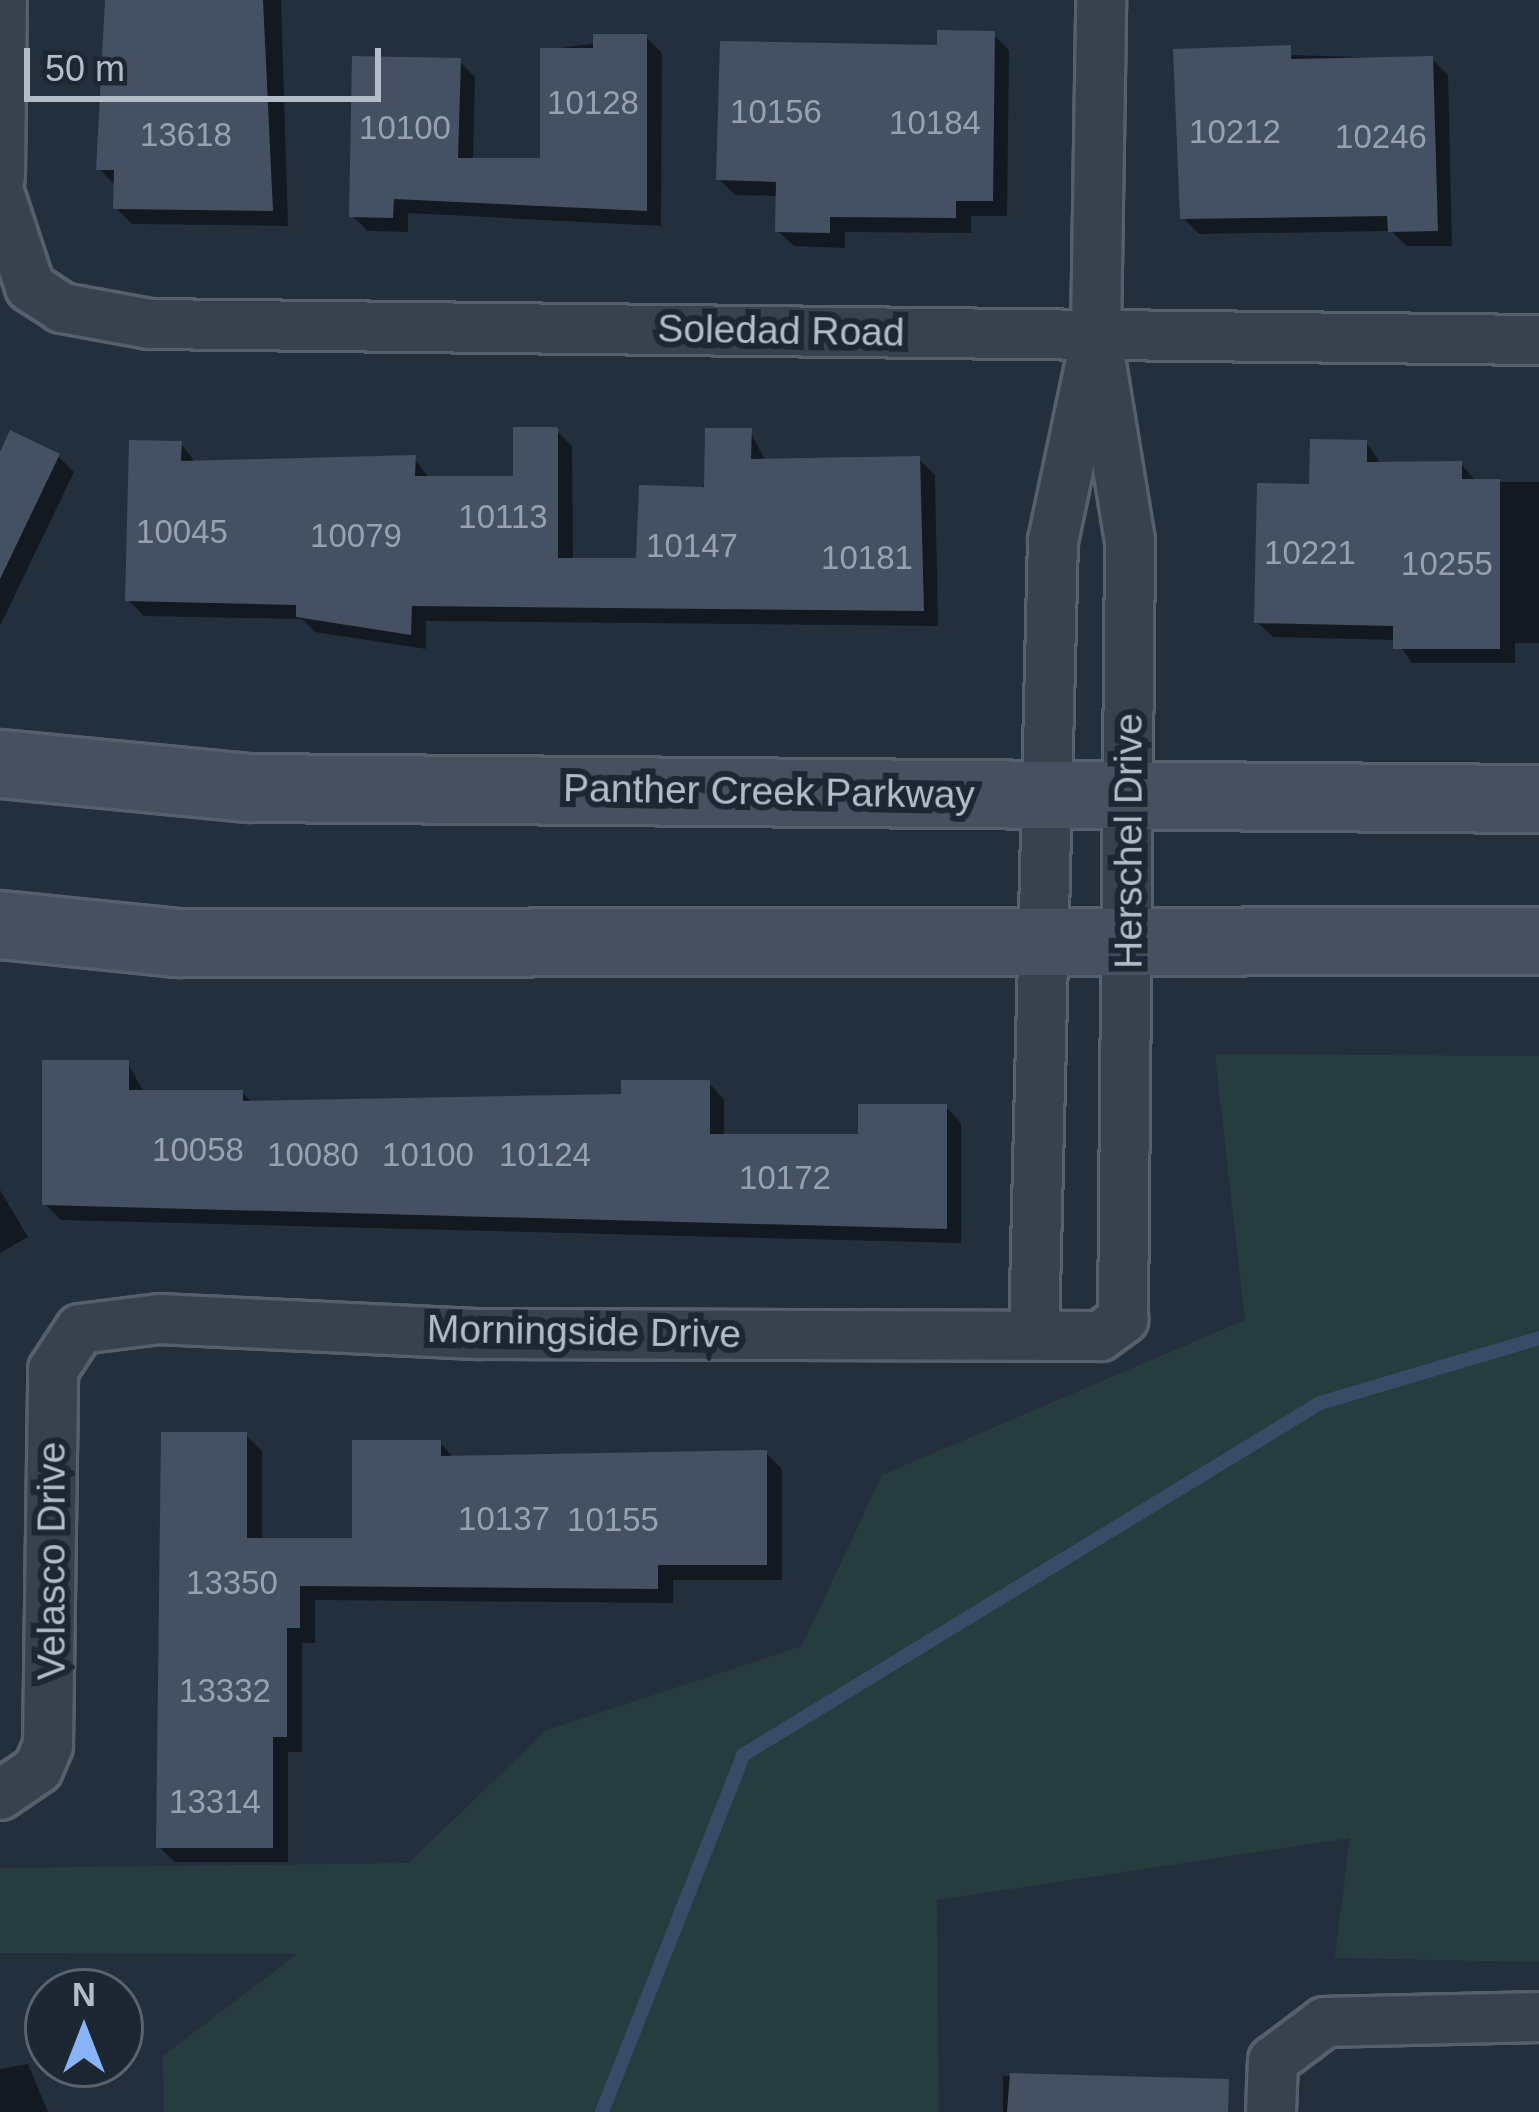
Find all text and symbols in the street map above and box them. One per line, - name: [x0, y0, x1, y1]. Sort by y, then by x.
- scale bar: [30, 24, 387, 98]
- text: 50 m: [45, 48, 125, 89]
- house number: 10128: [547, 83, 639, 123]
- house number: 10156: [730, 92, 822, 132]
- house number: 10184: [889, 103, 981, 143]
- house number: 10100: [359, 108, 451, 148]
- house number: 10212: [1189, 112, 1281, 152]
- house number: 13618: [140, 115, 232, 155]
- house number: 10246: [1335, 117, 1427, 157]
- street label: Soledad Road: [657, 305, 905, 357]
- house number: 10113: [458, 497, 548, 537]
- house number: 10045: [136, 512, 228, 552]
- house number: 10079: [310, 516, 402, 556]
- house number: 10147: [646, 526, 738, 566]
- house number: 10221: [1264, 533, 1356, 573]
- house number: 10181: [821, 538, 913, 578]
- house number: 10255: [1401, 544, 1493, 584]
- street label: Herschel Drive: [1106, 713, 1152, 969]
- street label: Panther Creek Parkway: [563, 765, 975, 819]
- house number: 10058: [152, 1130, 244, 1170]
- house number: 10080: [267, 1135, 359, 1175]
- house number: 10100: [382, 1135, 474, 1175]
- house number: 10124: [499, 1135, 591, 1175]
- house number: 10172: [739, 1158, 831, 1198]
- street label: Morningside Drive: [426, 1306, 742, 1358]
- street label: Velasco Drive: [29, 1442, 75, 1680]
- house number: 10137: [458, 1499, 550, 1539]
- house number: 10155: [567, 1500, 659, 1540]
- house number: 13350: [186, 1563, 278, 1603]
- house number: 13332: [179, 1671, 271, 1711]
- house number: 13314: [169, 1782, 261, 1822]
- north arrow: [24, 1968, 144, 2088]
- text: N: [72, 1976, 96, 2013]

